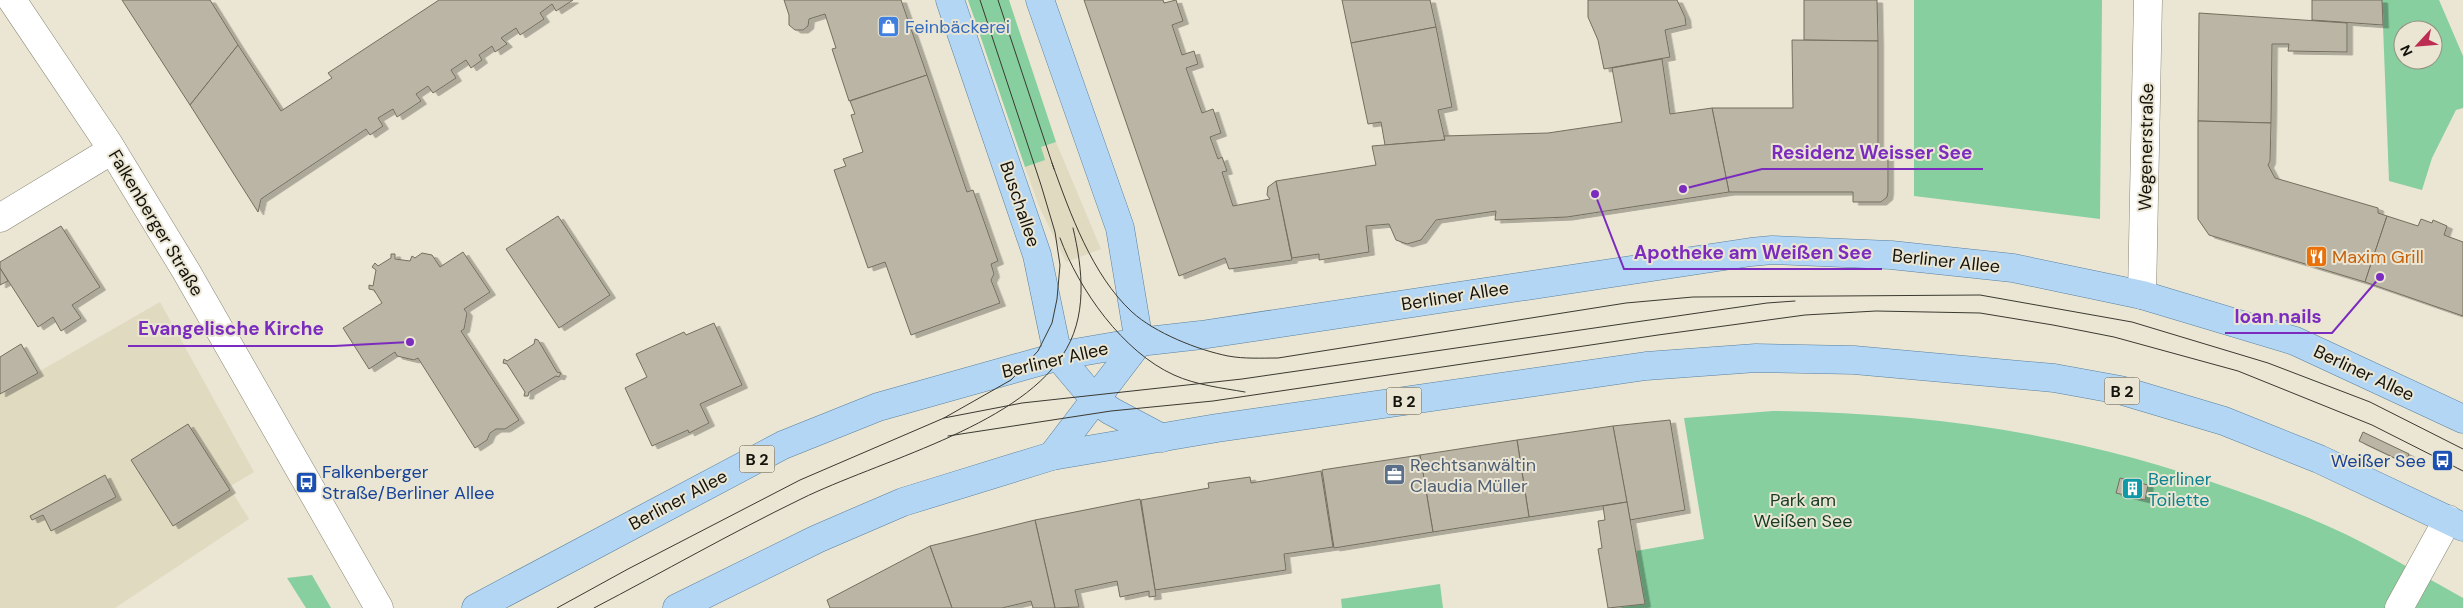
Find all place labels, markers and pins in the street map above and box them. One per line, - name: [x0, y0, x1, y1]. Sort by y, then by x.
- shop icon: Feinbäckerei: [877, 15, 901, 39]
- place label: Feinbäckerei: [905, 15, 1010, 39]
- callout: Residenz Weisser See: [1762, 135, 1983, 169]
- callout: Apotheke am Weißen See: [1624, 235, 1882, 269]
- restaurant icon: Maxim Grill: [2304, 245, 2328, 269]
- place label: Maxim Grill: [2332, 245, 2424, 269]
- callout: loan nails: [2225, 299, 2332, 333]
- callout: Evangelische Kirche: [128, 312, 334, 346]
- place label: Weißer See: [2331, 449, 2426, 473]
- bus stop icon: Weißer See: [2430, 449, 2454, 473]
- place label: Rechtsanwältin Claudia Müller: [1410, 453, 1536, 498]
- place label: Falkenberger Straße/Berliner Allee: [322, 460, 494, 505]
- office icon: Rechtsanwältin Claudia Müller: [1382, 463, 1406, 487]
- place label: Berliner Toilette: [2148, 467, 2212, 512]
- bus stop icon: Falkenberger Straße/Berliner Allee: [294, 470, 318, 494]
- building icon: Berliner Toilette: [2120, 477, 2144, 501]

